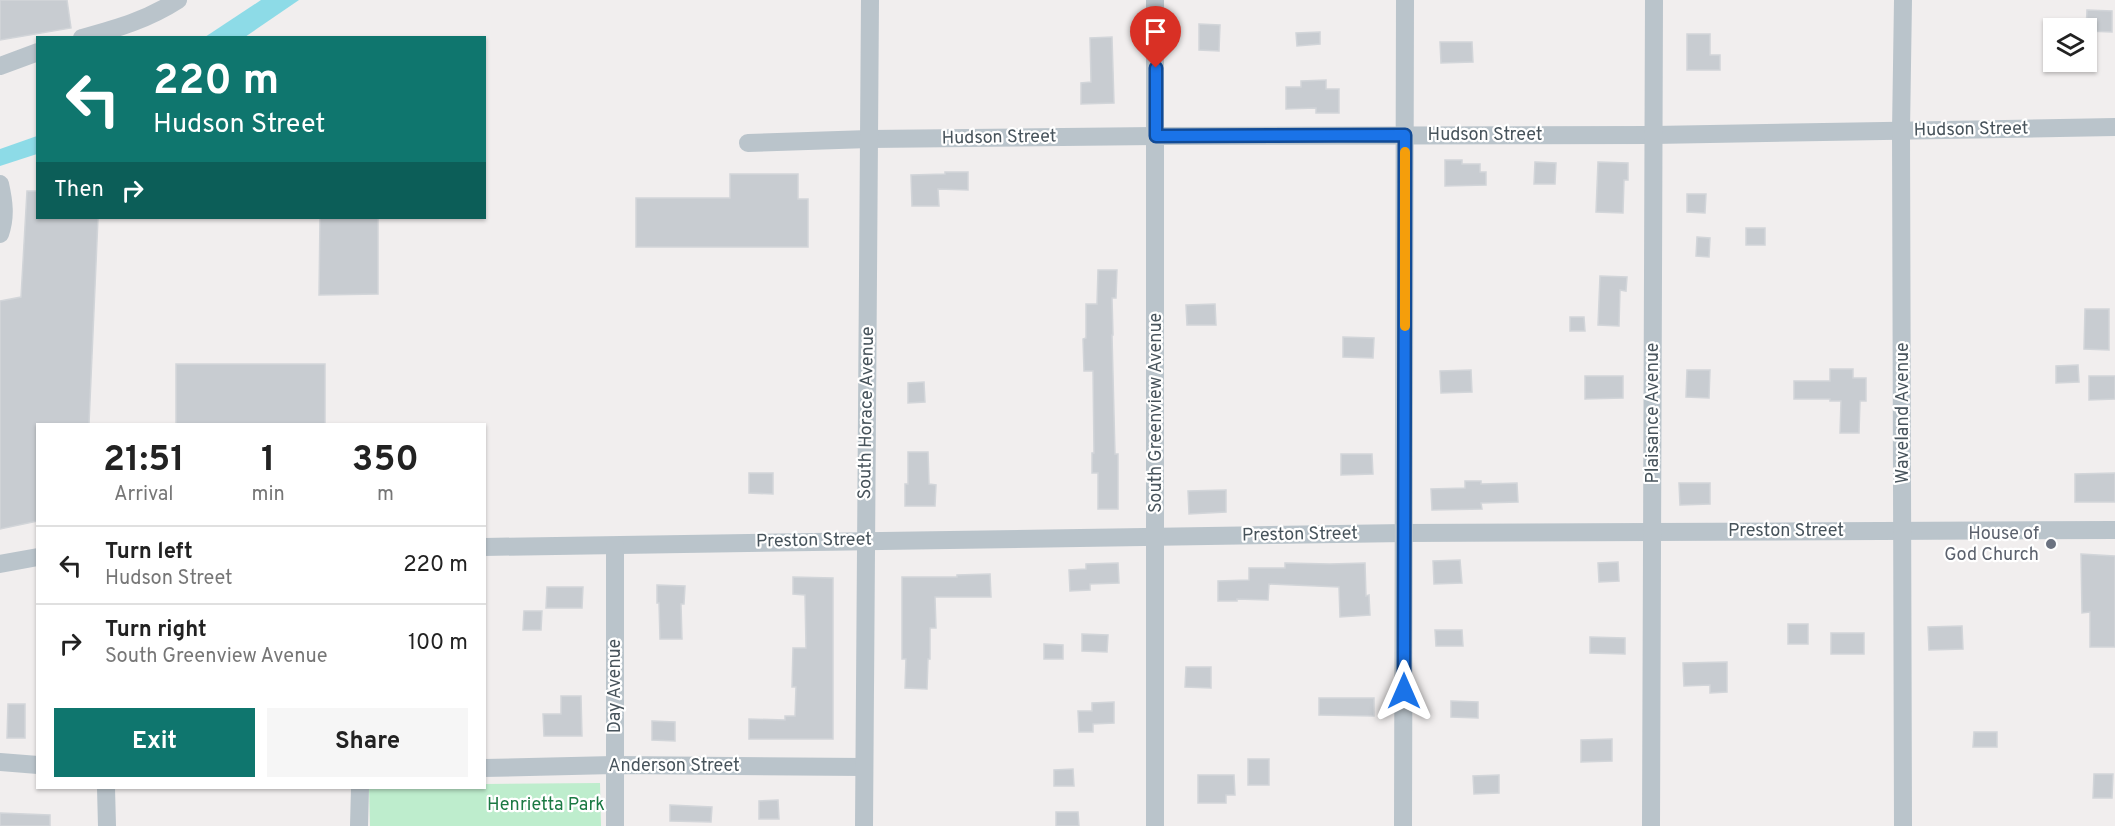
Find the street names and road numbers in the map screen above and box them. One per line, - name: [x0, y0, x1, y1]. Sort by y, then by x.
- street label: Hudson Street: [1913, 117, 2029, 143]
- street label: Hudson Street: [1428, 124, 1542, 147]
- street label: Hudson Street: [941, 125, 1057, 151]
- street label: South Greenview Avenue: [1145, 313, 1168, 513]
- street label: South Horace Avenue: [854, 326, 880, 500]
- street label: Waveland Avenue: [1892, 342, 1915, 484]
- street label: Plaisance Avenue: [1642, 343, 1665, 483]
- street label: Preston Street: [1728, 520, 1844, 543]
- street label: Preston Street: [1242, 522, 1358, 548]
- street label: Preston Street: [756, 528, 872, 554]
- street label: Day Avenue: [604, 639, 627, 733]
- street label: Anderson Street: [608, 755, 740, 778]

